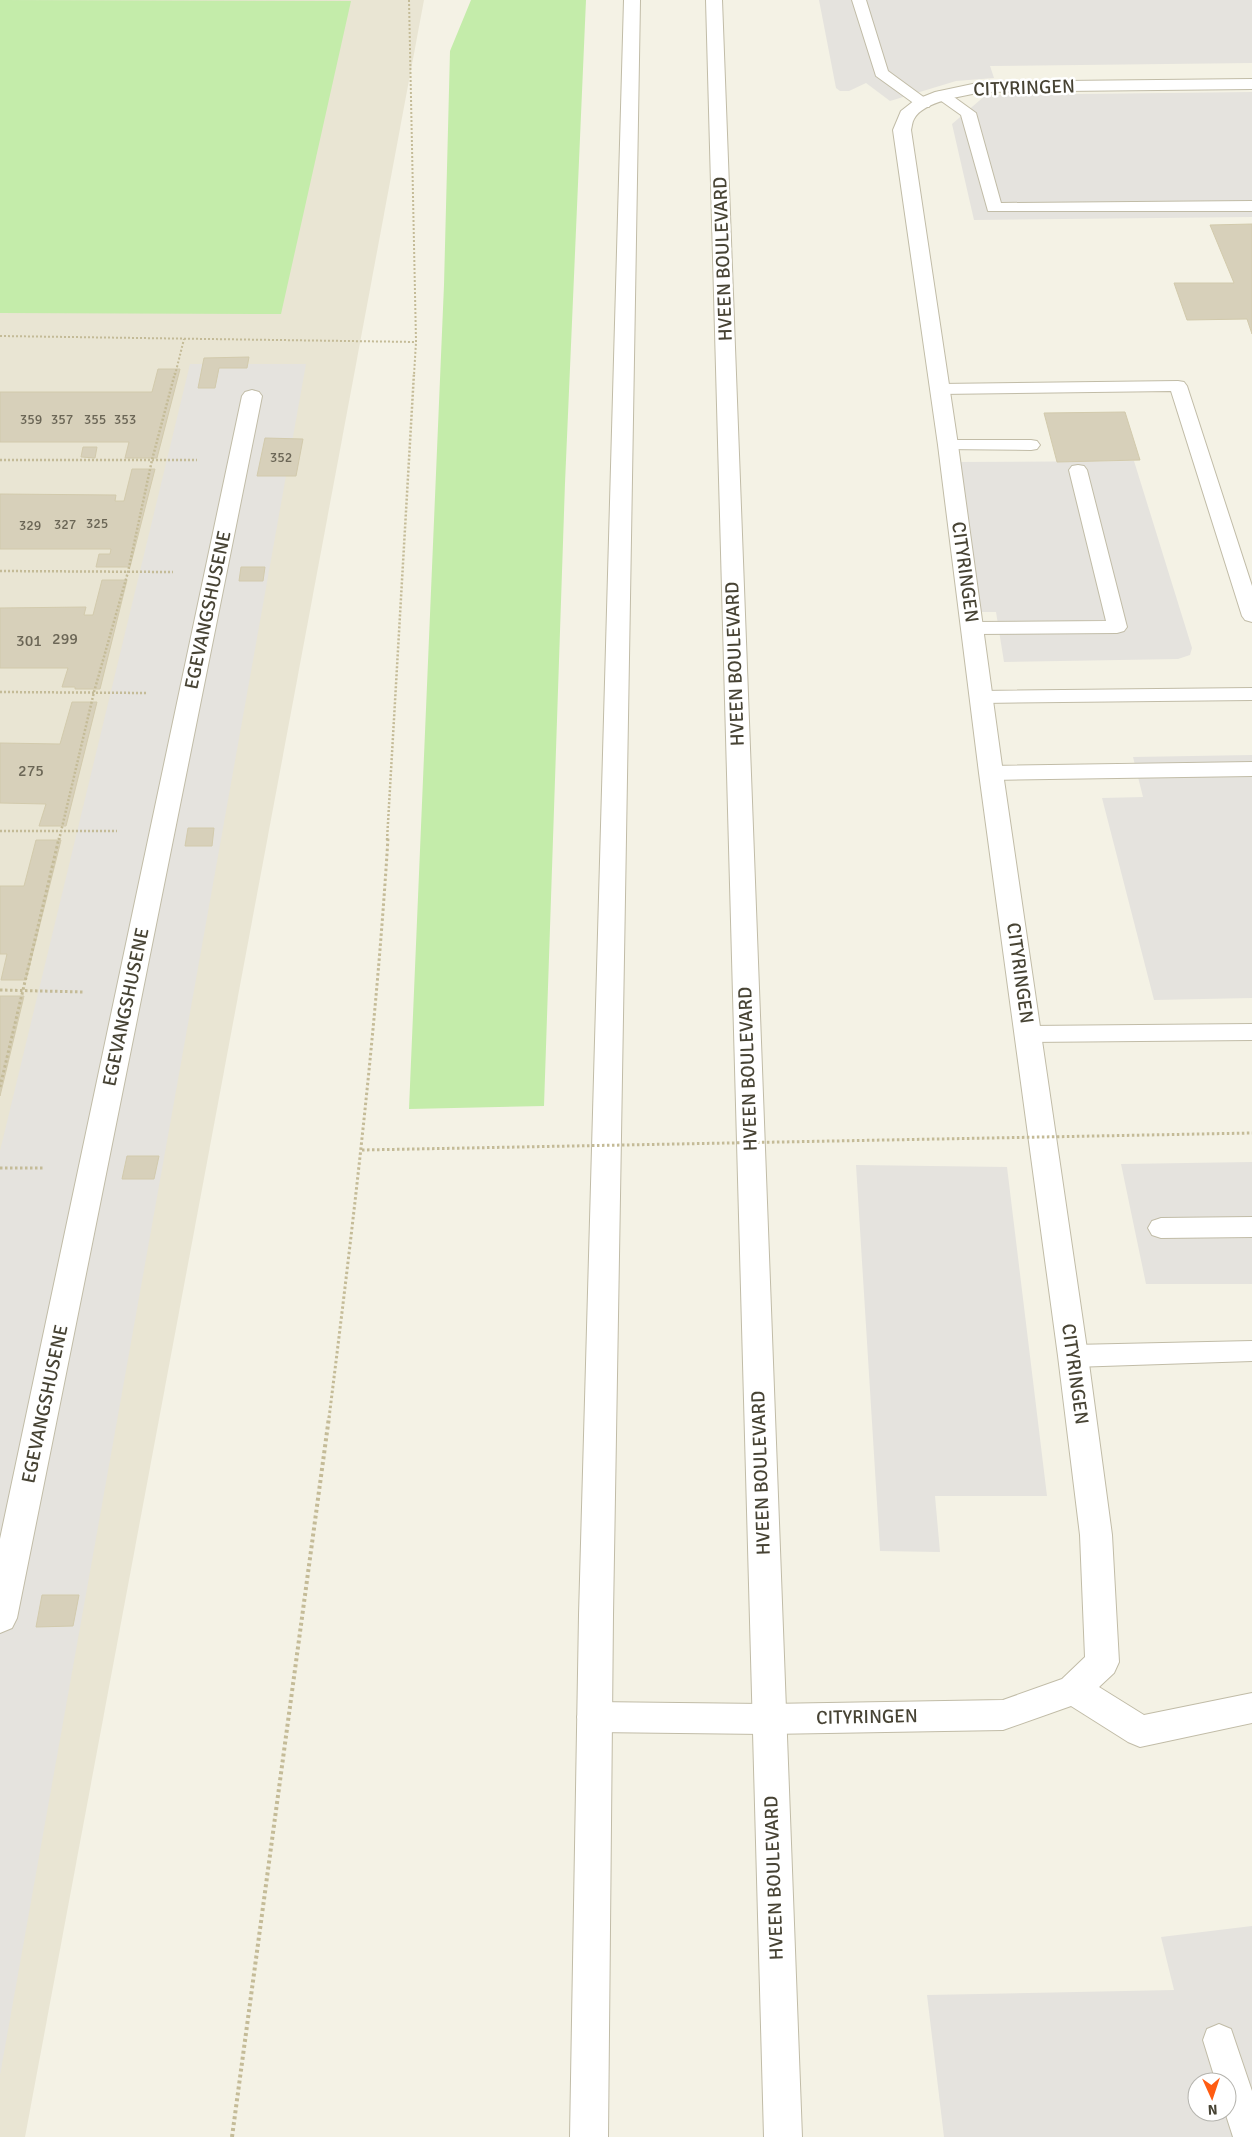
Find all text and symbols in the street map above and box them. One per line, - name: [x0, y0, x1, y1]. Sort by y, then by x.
- street label: CITYRINGEN: [973, 74, 1075, 102]
- street label: HVEEN BOULEVARD: [708, 176, 738, 342]
- house number: 359: [20, 411, 42, 428]
- house number: 357: [51, 411, 73, 428]
- house number: 355: [84, 411, 106, 428]
- house number: 353: [114, 411, 136, 428]
- house number: 352: [270, 449, 292, 466]
- house number: 325: [86, 515, 108, 532]
- house number: 327: [54, 516, 76, 533]
- house number: 329: [19, 517, 41, 534]
- street label: CITYRINGEN: [946, 520, 984, 624]
- street label: EGEVANGSHUSENE: [179, 529, 237, 691]
- street label: HVEEN BOULEVARD: [720, 581, 750, 747]
- house number: 299: [52, 629, 78, 649]
- house number: 301: [16, 631, 42, 651]
- house number: 275: [18, 761, 44, 781]
- street label: CITYRINGEN: [1001, 921, 1039, 1025]
- street label: EGEVANGSHUSENE: [97, 926, 155, 1088]
- street label: HVEEN BOULEVARD: [733, 986, 763, 1152]
- street label: CITYRINGEN: [1056, 1322, 1094, 1426]
- street label: EGEVANGSHUSENE: [16, 1323, 74, 1485]
- street label: HVEEN BOULEVARD: [746, 1390, 776, 1556]
- street label: CITYRINGEN: [816, 1704, 918, 1730]
- street label: HVEEN BOULEVARD: [759, 1795, 789, 1961]
- north arrow: [1187, 2072, 1237, 2122]
- text: N: [1207, 2101, 1218, 2118]

